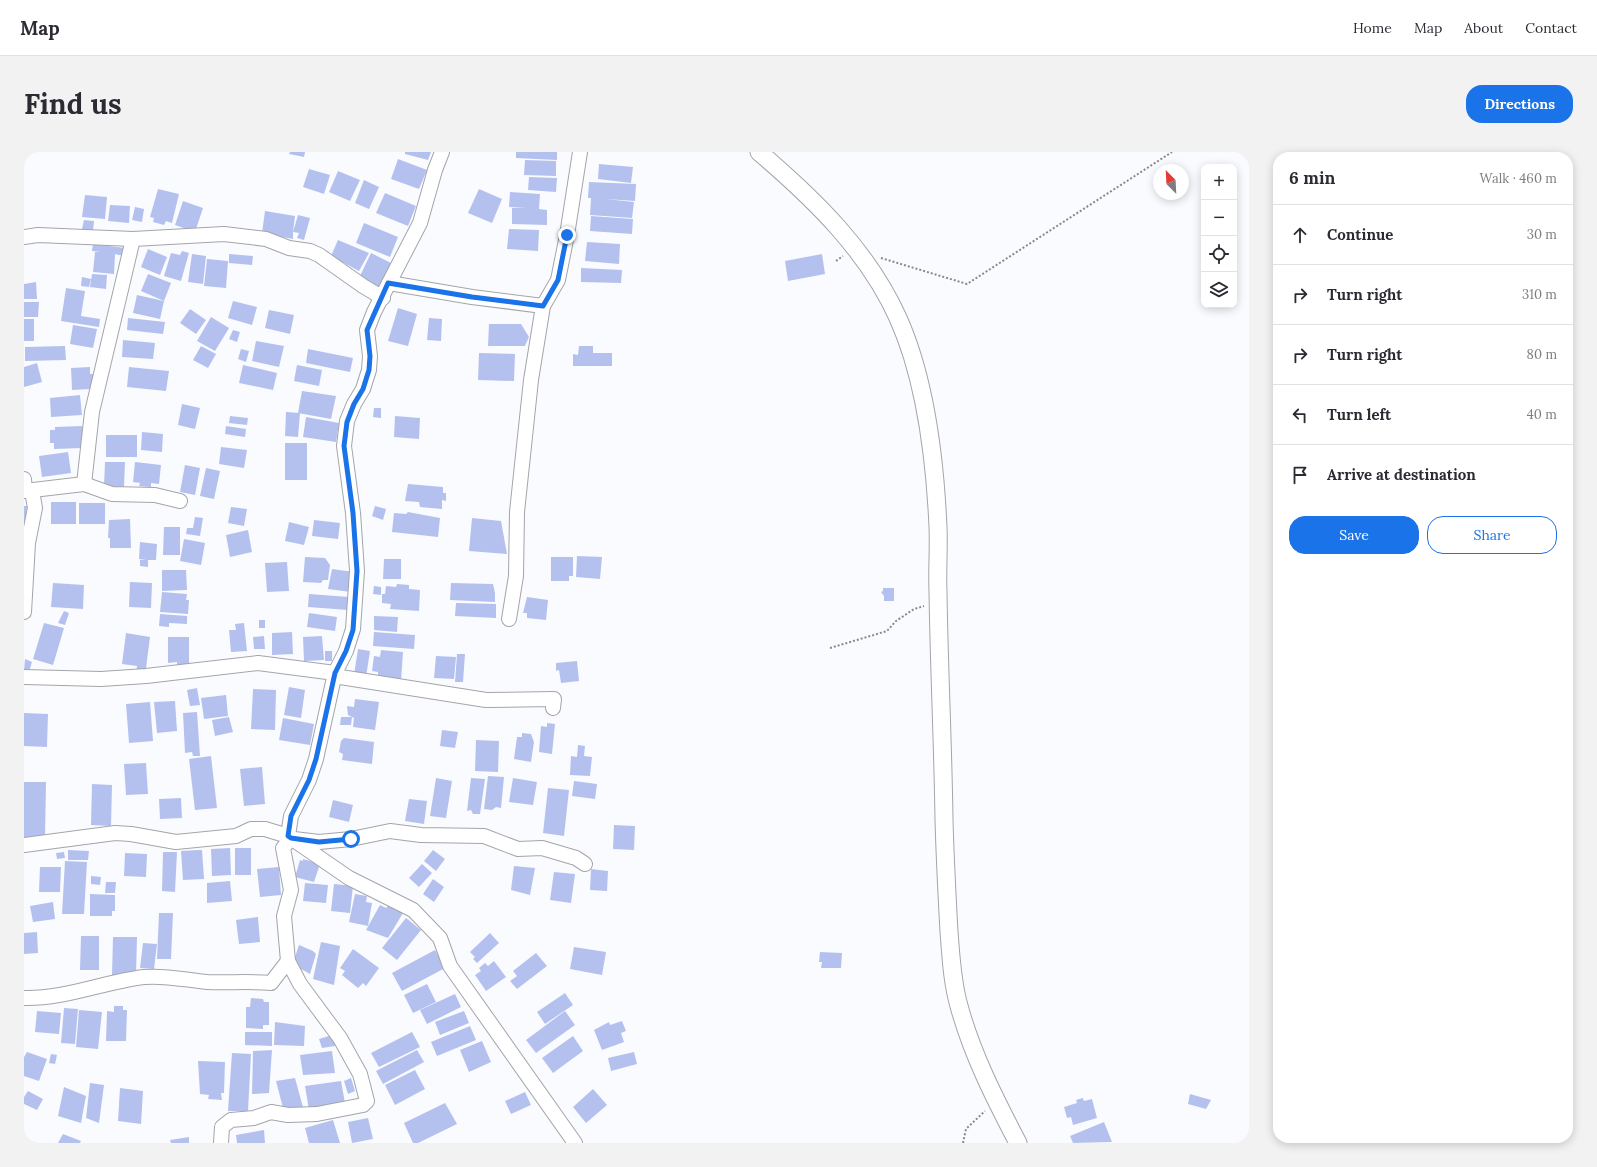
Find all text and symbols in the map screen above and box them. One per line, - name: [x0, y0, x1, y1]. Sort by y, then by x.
- text: Map: [20, 16, 60, 40]
- text: Home: [1353, 19, 1392, 37]
- text: Map: [1414, 19, 1442, 37]
- text: About: [1464, 19, 1503, 37]
- text: Contact: [1525, 19, 1577, 37]
- button: Directions: [1466, 85, 1573, 123]
- text: Find us: [24, 86, 122, 122]
- north arrow: [1153, 164, 1189, 200]
- map controls: [1201, 164, 1237, 308]
- button: +: [1201, 164, 1237, 200]
- text: 6 min: [1289, 167, 1335, 189]
- text: Walk · 460 m: [1480, 170, 1557, 187]
- button: −: [1201, 200, 1237, 236]
- icon: ahead: [1289, 224, 1311, 246]
- text: Continue: [1327, 225, 1393, 244]
- route end: [558, 226, 576, 244]
- text: 30 m: [1527, 226, 1557, 243]
- button: locate: [1201, 236, 1237, 272]
- button: layers: [1201, 272, 1237, 308]
- icon: right: [1289, 284, 1311, 306]
- text: Turn right: [1327, 285, 1403, 304]
- text: 310 m: [1522, 286, 1557, 303]
- icon: right: [1289, 344, 1311, 366]
- text: Turn right: [1327, 345, 1403, 364]
- text: 80 m: [1527, 346, 1557, 363]
- icon: left: [1289, 404, 1311, 426]
- text: Turn left: [1327, 405, 1391, 424]
- text: 40 m: [1527, 406, 1557, 423]
- icon: arrive: [1289, 464, 1311, 486]
- text: Arrive at destination: [1327, 465, 1476, 484]
- button: Save: [1289, 516, 1419, 554]
- button: Share: [1427, 516, 1557, 554]
- route start: [342, 830, 360, 848]

